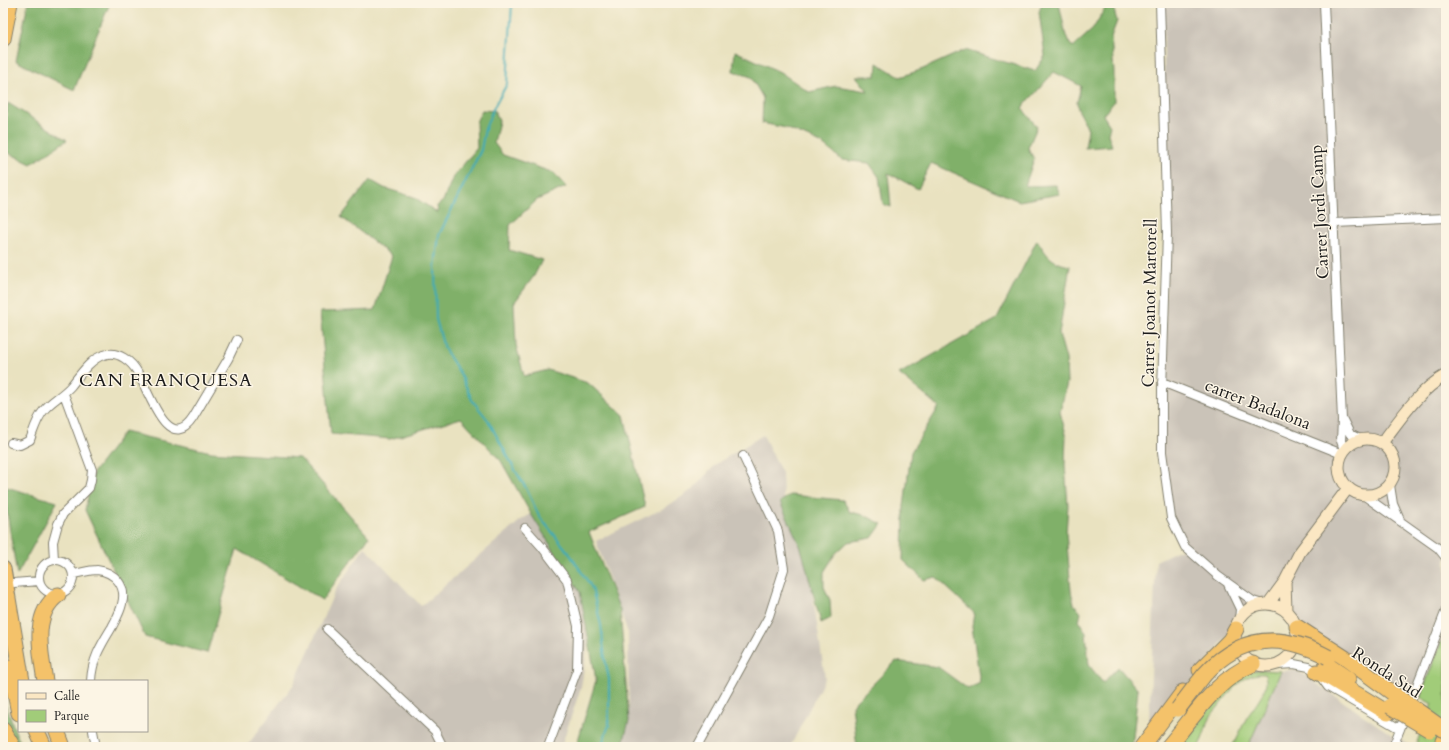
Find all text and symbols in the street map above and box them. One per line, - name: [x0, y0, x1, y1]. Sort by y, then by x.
- street label: Carrer Jordi Camp: [1304, 144, 1335, 280]
- street label: Carrer Joanot Martorell: [1137, 218, 1162, 388]
- district label: CAN FRANQUESA: [79, 368, 253, 393]
- street label: carrer Badalona: [1202, 374, 1315, 435]
- street label: Ronda Sud: [1348, 641, 1426, 703]
- legend: [18, 680, 148, 732]
- text: Calle: [54, 688, 80, 704]
- text: Parque: [54, 708, 89, 724]

